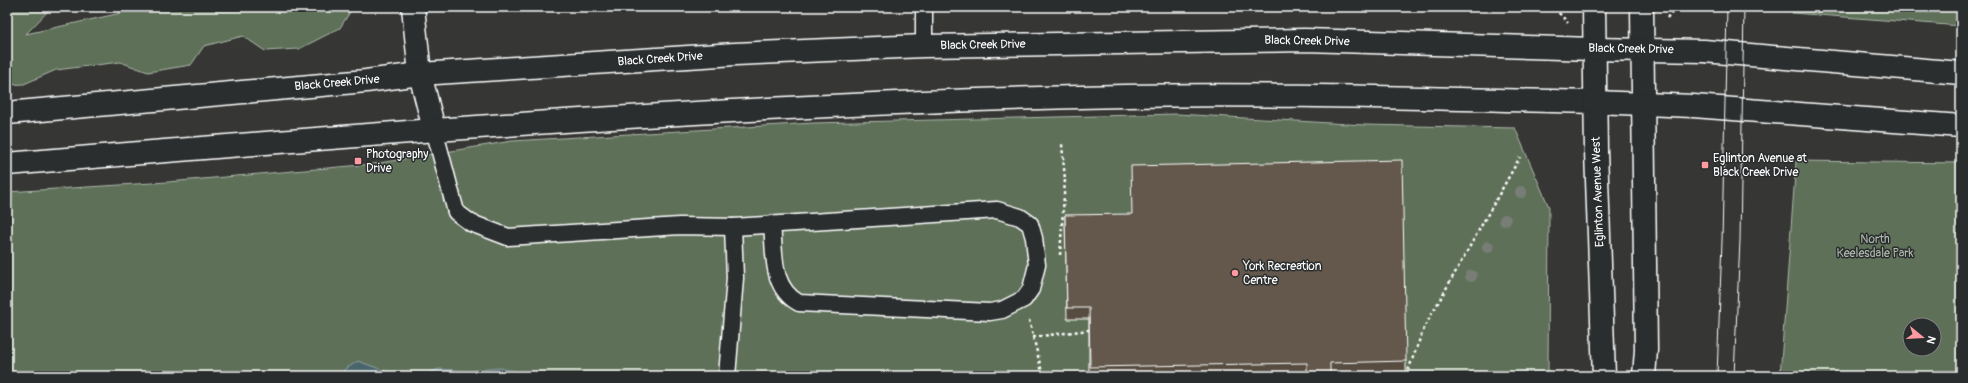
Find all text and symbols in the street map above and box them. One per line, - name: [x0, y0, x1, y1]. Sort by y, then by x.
- street label: Black Creek Drive: [1264, 33, 1350, 49]
- street label: Black Creek Drive: [940, 37, 1026, 53]
- street label: Black Creek Drive: [1588, 41, 1674, 57]
- street label: Black Creek Drive: [617, 49, 703, 69]
- street label: Black Creek Drive: [294, 72, 380, 94]
- street label: Eglinton Avenue West: [1589, 136, 1607, 247]
- place label: Photography Drive: [366, 147, 428, 176]
- place label: Eglinton Avenue at Black Creek Drive: [1713, 151, 1807, 180]
- marker: Photography Drive: [353, 156, 363, 166]
- marker: Eglinton Avenue at Black Creek Drive: [1700, 160, 1710, 170]
- park label: North Keelesdale Park: [1836, 232, 1914, 261]
- place label: York Recreation Centre: [1242, 259, 1322, 288]
- marker: York Recreation Centre: [1230, 268, 1240, 278]
- north arrow: [1902, 317, 1942, 357]
- text: N: [1924, 334, 1938, 346]

